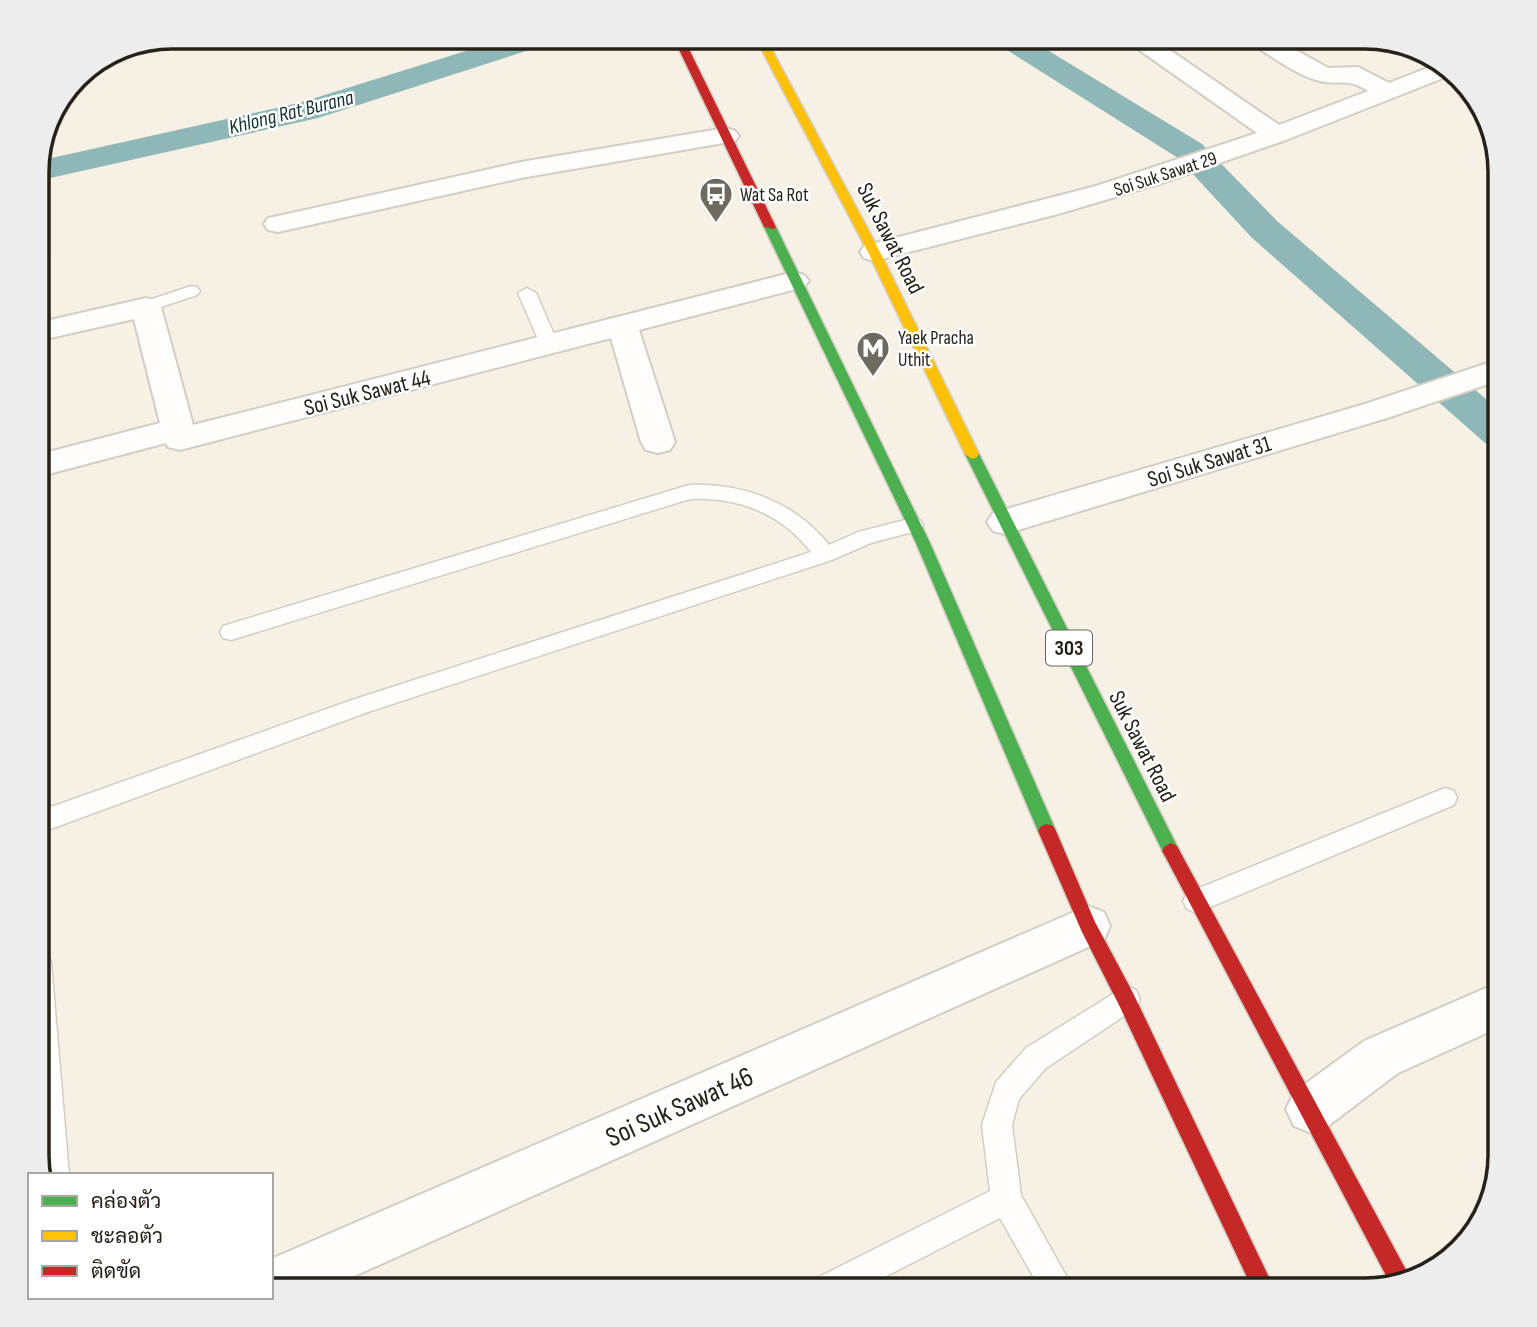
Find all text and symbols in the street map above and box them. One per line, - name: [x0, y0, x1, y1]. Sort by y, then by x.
- water label: Khlong Rat Burana: [226, 85, 357, 140]
- street label: Soi Suk Sawat 29: [1111, 147, 1220, 202]
- bus stop icon: Wat Sa Rot: [697, 175, 735, 224]
- street label: Suk Sawat Road: [850, 178, 930, 299]
- place label: Wat Sa Rot: [740, 184, 809, 207]
- place label: Yaek Pracha Uthit: [898, 327, 974, 372]
- metro station icon: Yaek Pracha Uthit: [854, 329, 892, 378]
- street label: Soi Suk Sawat 44: [301, 364, 434, 422]
- street label: Soi Suk Sawat 31: [1144, 430, 1274, 494]
- road number: 303: [1046, 630, 1092, 666]
- street label: Suk Sawat Road: [1102, 686, 1182, 807]
- street label: Soi Suk Sawat 46: [601, 1060, 758, 1155]
- legend: [28, 1173, 273, 1299]
- text: คล่องตัว: [91, 1189, 161, 1214]
- text: ชะลอตัว: [91, 1224, 163, 1249]
- text: ติดขัด: [91, 1259, 141, 1284]

